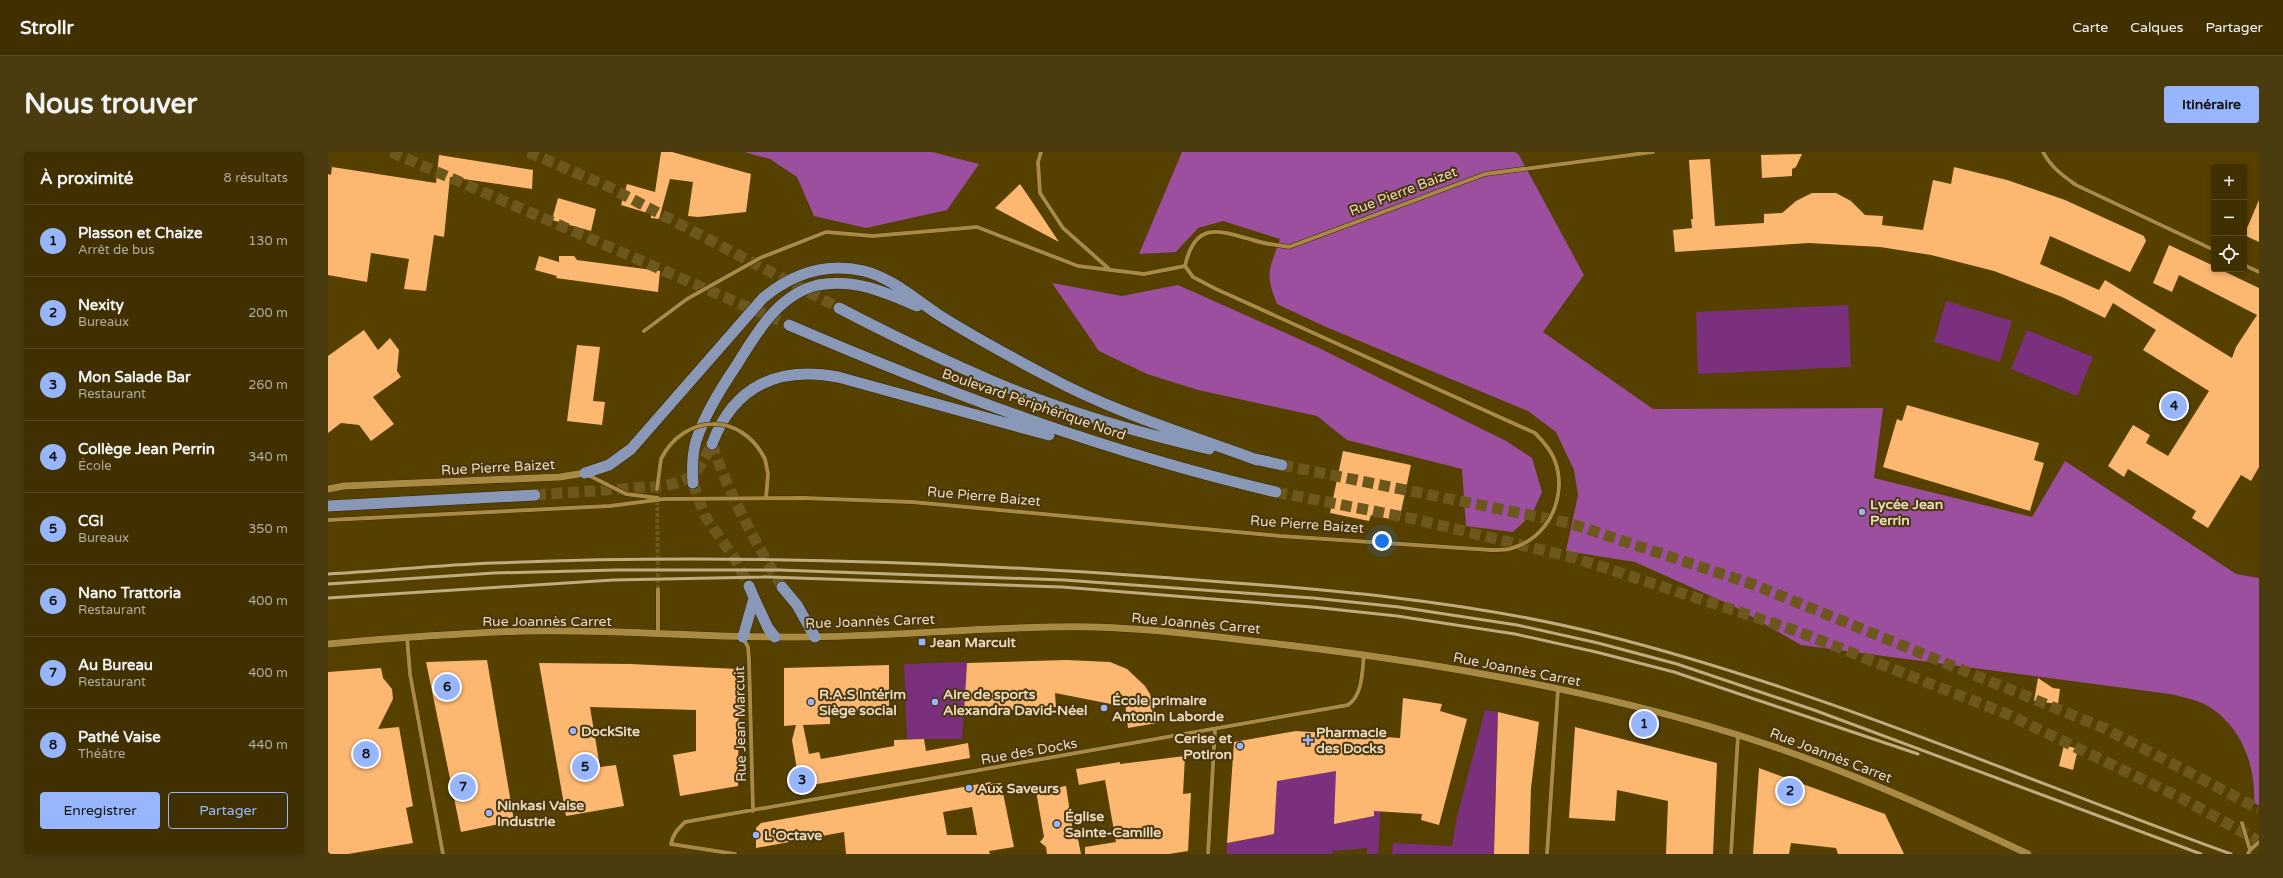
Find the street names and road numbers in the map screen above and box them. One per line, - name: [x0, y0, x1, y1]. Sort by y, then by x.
- street label: Rue Pierre Baizet: [1347, 163, 1460, 220]
- street label: Boulevard Périphérique Nord: [940, 365, 1128, 444]
- street label: Rue Pierre Baizet: [441, 456, 556, 479]
- street label: Rue Pierre Baizet: [926, 483, 1042, 510]
- street label: Rue Pierre Baizet: [1249, 512, 1365, 537]
- street label: Rue Joannès Carret: [1131, 609, 1262, 638]
- street label: Rue Joannès Carret: [805, 611, 936, 632]
- street label: Rue Joannès Carret: [482, 613, 612, 630]
- street label: Rue Joannès Carret: [1452, 649, 1583, 690]
- street label: Rue Jean Marcuit: [731, 665, 750, 782]
- street label: Rue Joannès Carret: [1767, 724, 1895, 787]
- street label: Rue des Docks: [980, 735, 1079, 768]

